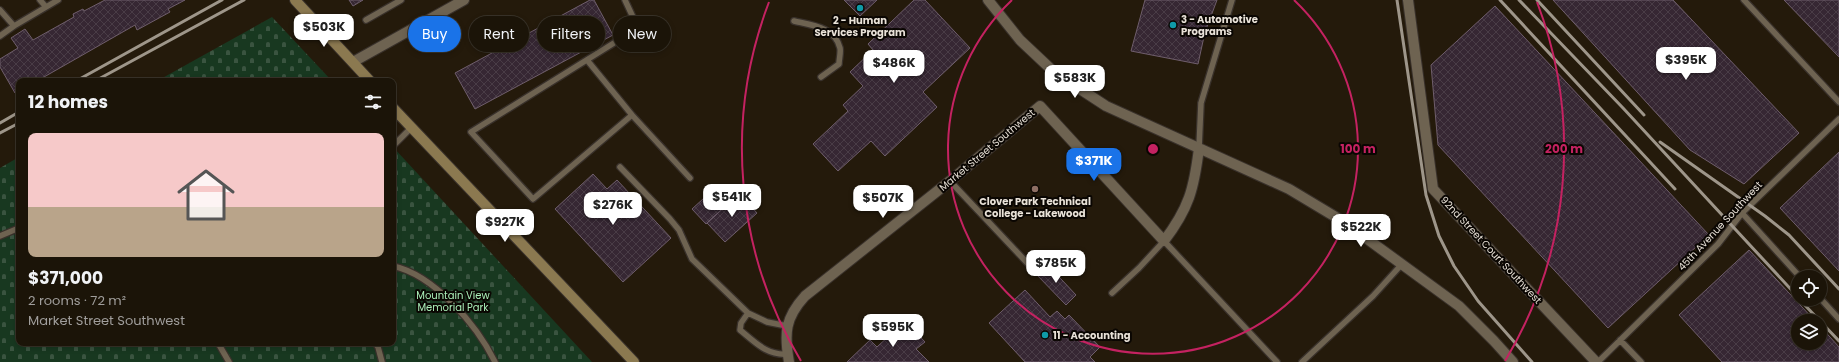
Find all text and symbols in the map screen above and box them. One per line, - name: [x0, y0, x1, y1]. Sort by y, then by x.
- marker: 2 - Human Services Program: [855, 3, 865, 13]
- place label: 3 - Automotive Programs: [1181, 12, 1258, 39]
- place label: 2 - Human Services Program: [814, 13, 906, 40]
- pin: $503K: [296, 14, 352, 48]
- chip: Buy: [408, 16, 461, 52]
- chip: Rent: [469, 16, 529, 52]
- chip: Filters: [537, 16, 605, 52]
- chip: New: [613, 16, 671, 52]
- text: $503K: [303, 17, 345, 36]
- marker: 3 - Automotive Programs: [1168, 20, 1178, 30]
- pin: $395K: [1658, 47, 1714, 81]
- pin: $486K: [866, 50, 922, 84]
- text: $395K: [1665, 50, 1707, 69]
- text: $486K: [872, 53, 916, 72]
- pin: $583K: [1047, 65, 1103, 99]
- text: $583K: [1054, 68, 1096, 87]
- text: 12 homes: [28, 90, 108, 114]
- icon: filters: [362, 91, 384, 113]
- street label: Market Street Southwest: [936, 105, 1038, 195]
- text: 100 m: [1340, 140, 1376, 157]
- text: 200 m: [1545, 140, 1583, 157]
- centre of rings: [1146, 142, 1160, 156]
- pin: $371K: [1066, 148, 1122, 182]
- text: $371K: [1075, 151, 1113, 170]
- icon: home: [170, 159, 242, 231]
- street label: 45th Avenue Southwest: [1674, 178, 1766, 274]
- pin: $541K: [704, 184, 760, 218]
- marker: Clover Park Technical College - Lakewood: [1030, 184, 1040, 194]
- pin: $507K: [855, 185, 911, 219]
- text: $541K: [712, 187, 752, 206]
- text: $507K: [862, 188, 904, 207]
- pin: $276K: [585, 192, 641, 226]
- street label: 92nd Street Court Southwest: [1437, 193, 1545, 307]
- place label: Clover Park Technical College - Lakewood: [979, 194, 1091, 221]
- text: $276K: [593, 195, 633, 214]
- pin: $927K: [477, 209, 533, 243]
- text: $927K: [485, 212, 525, 231]
- pin: $522K: [1333, 214, 1389, 248]
- text: $522K: [1341, 217, 1381, 236]
- pin: $785K: [1028, 250, 1084, 284]
- text: $785K: [1035, 253, 1077, 272]
- text: $371,000: [28, 266, 103, 290]
- map controls: [1791, 270, 1827, 350]
- button: locate: [1791, 270, 1827, 306]
- park label: Mountain View Memorial Park: [416, 288, 490, 315]
- text: 2 rooms · 72 m²: [28, 291, 126, 310]
- text: Market Street Southwest: [28, 311, 185, 330]
- pin: $595K: [865, 314, 921, 348]
- button: layers: [1791, 314, 1827, 350]
- text: $595K: [872, 317, 914, 336]
- place label: 11 - Accounting: [1053, 328, 1131, 343]
- marker: 11 - Accounting: [1040, 330, 1050, 340]

